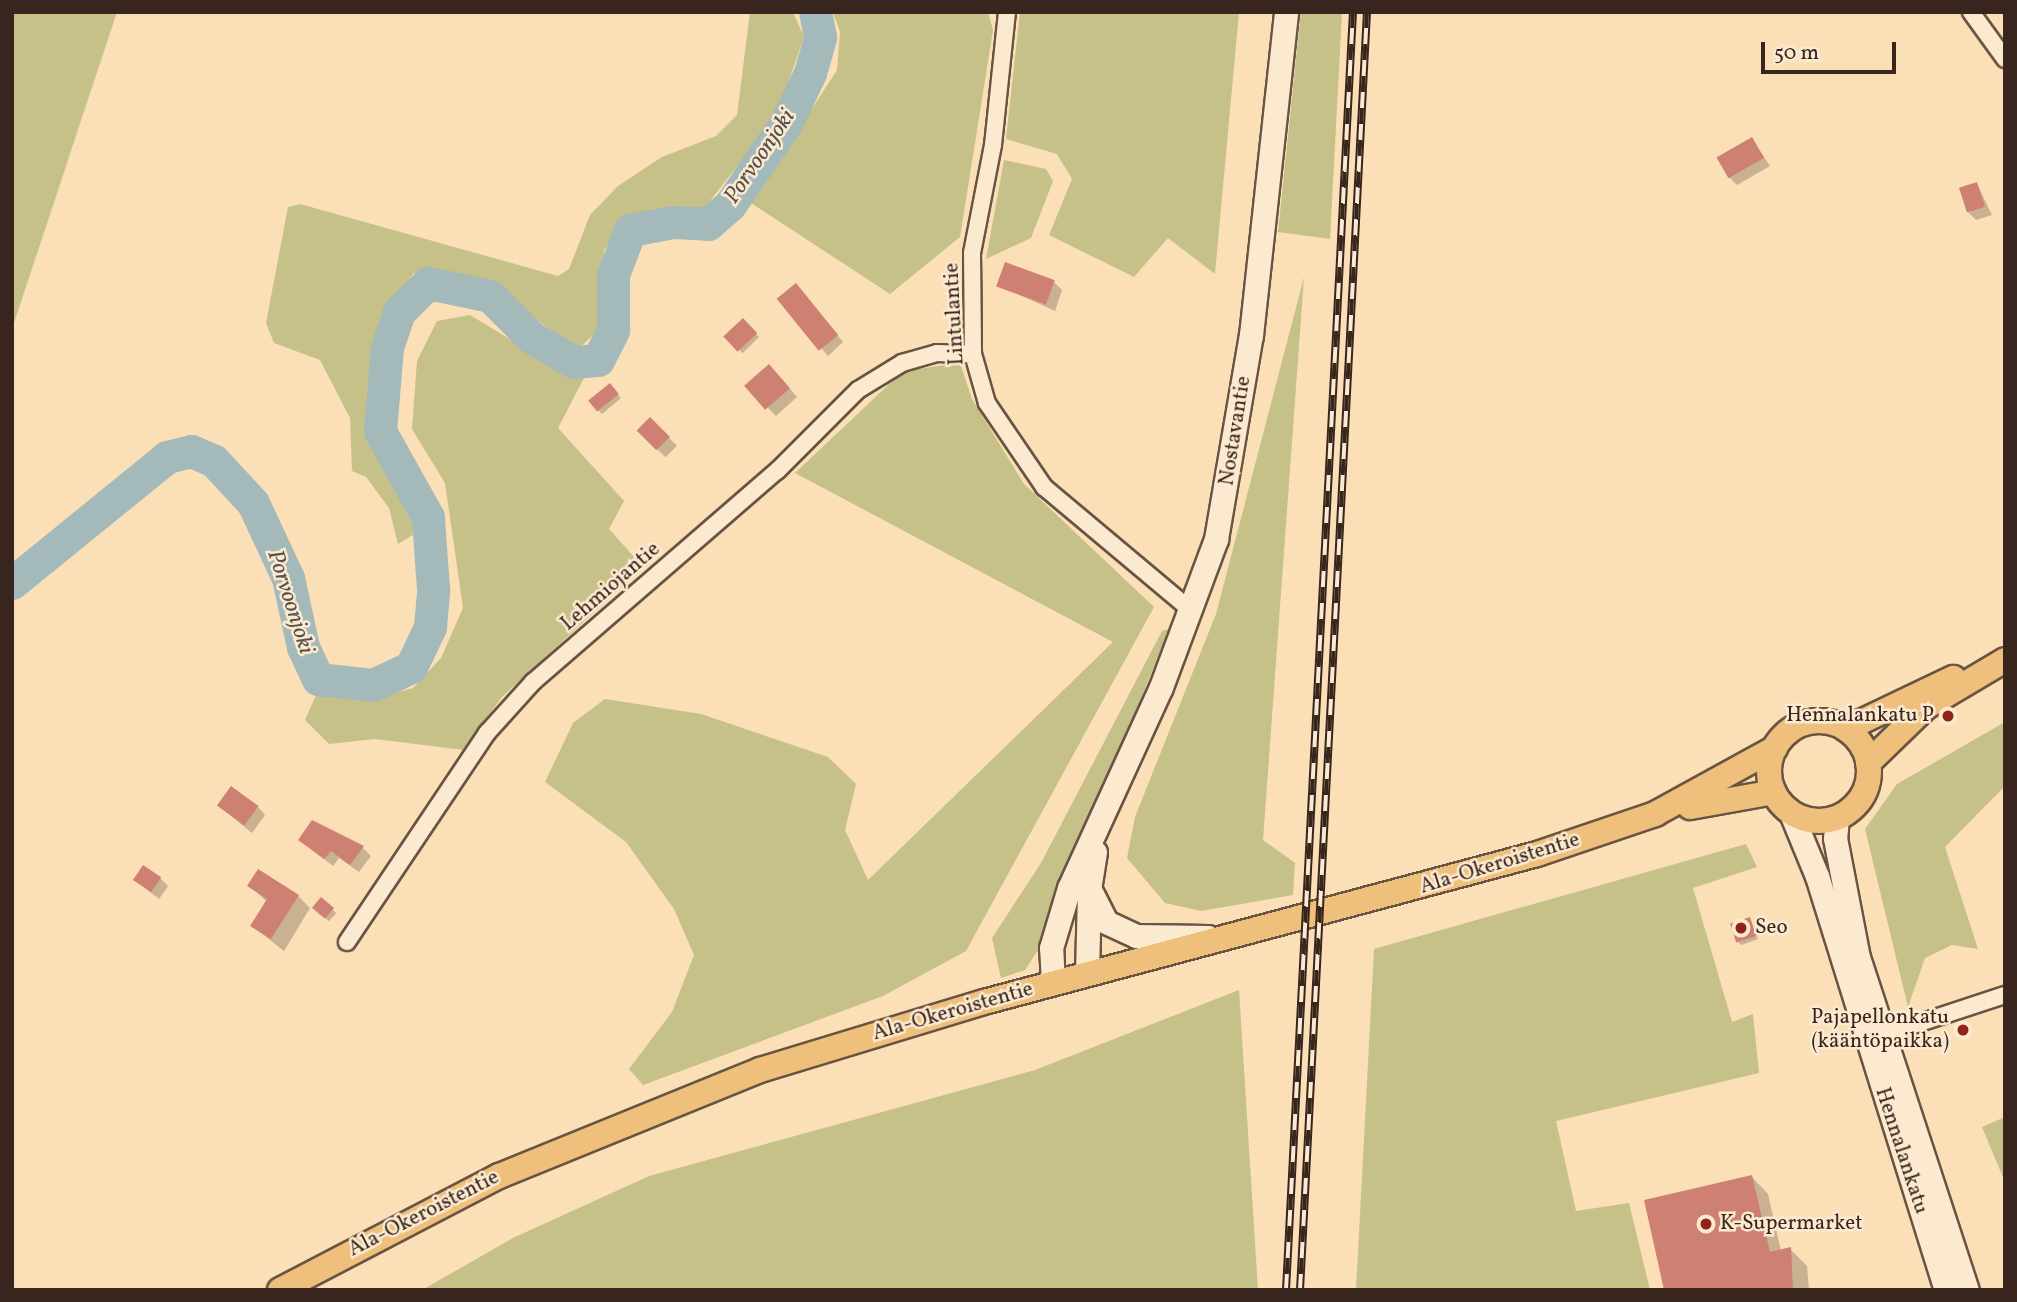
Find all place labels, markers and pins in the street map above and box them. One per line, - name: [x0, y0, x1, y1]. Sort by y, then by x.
- place label: Hennalankatu P: [1786, 703, 1934, 729]
- marker: Hennalankatu P: [1940, 708, 1956, 724]
- place label: Seo: [1755, 915, 1788, 941]
- marker: Seo: [1733, 920, 1749, 936]
- place label: Pajapellonkatu (kääntöpaikka): [1811, 1005, 1949, 1055]
- marker: Pajapellonkatu (kääntöpaikka): [1955, 1022, 1971, 1038]
- place label: K-Supermarket: [1720, 1211, 1863, 1237]
- marker: K-Supermarket: [1698, 1216, 1714, 1232]

